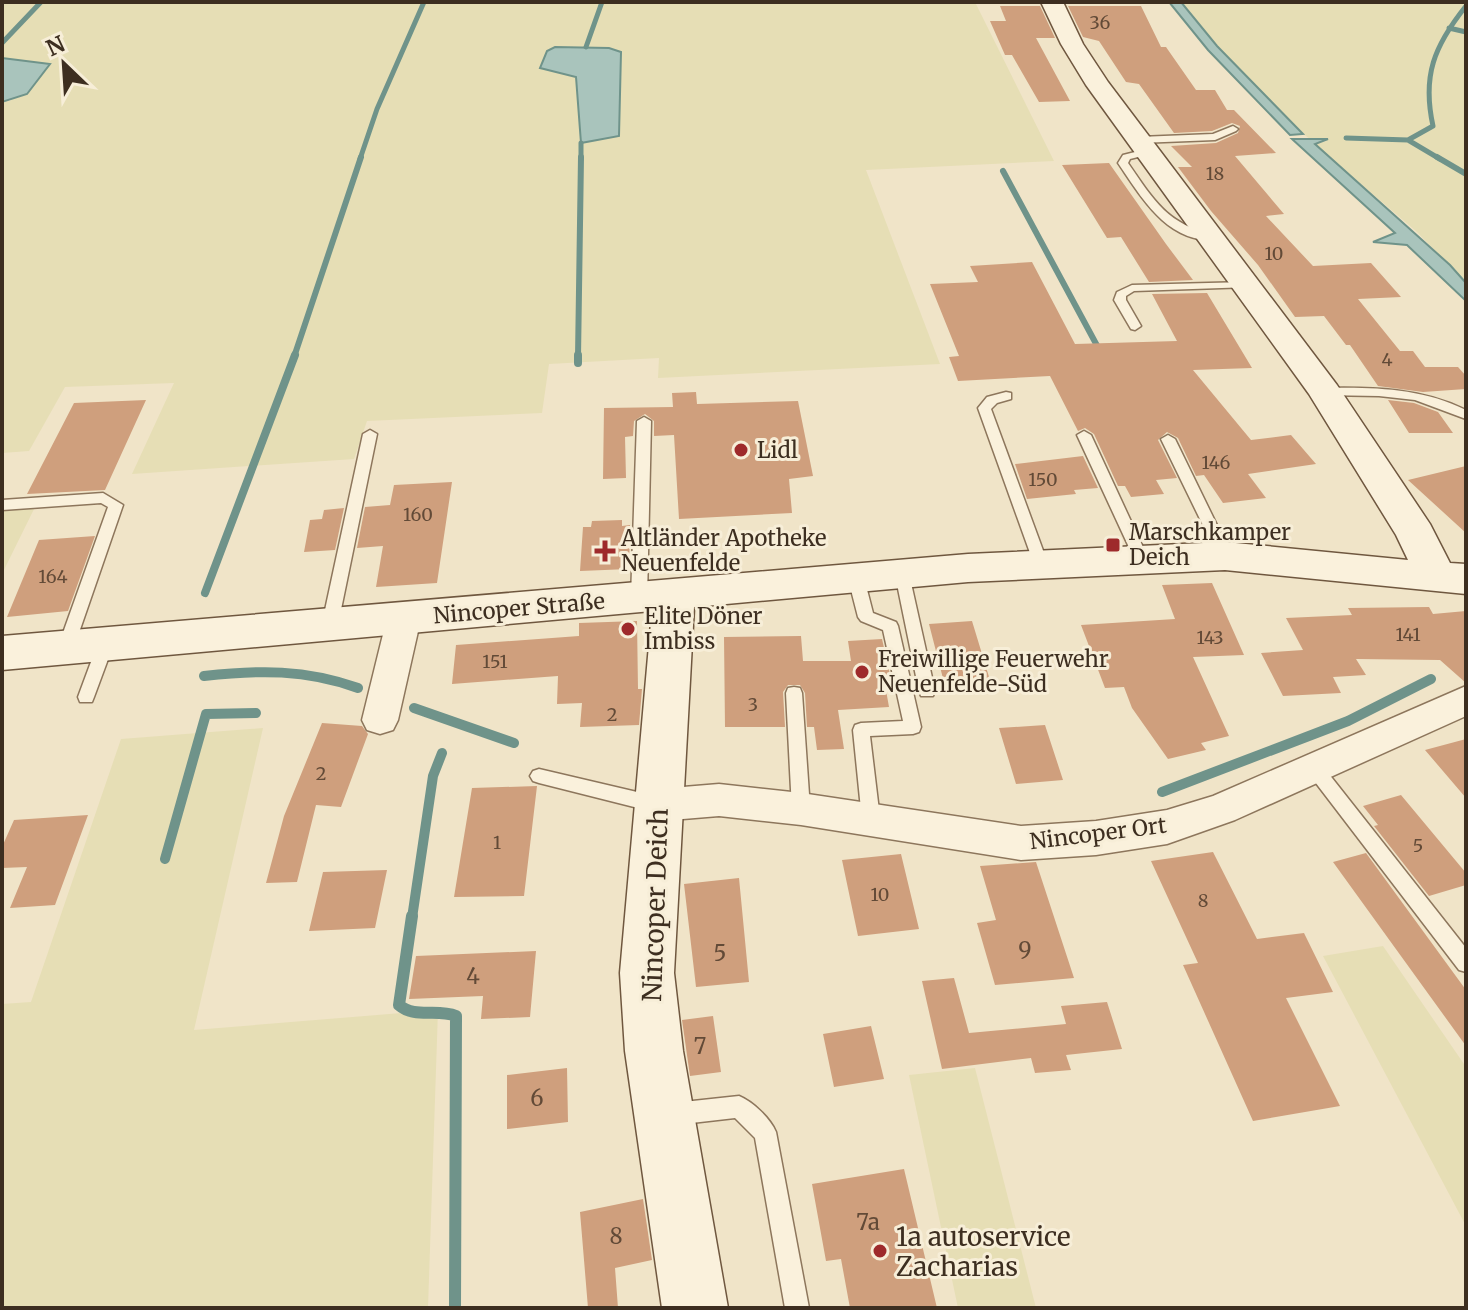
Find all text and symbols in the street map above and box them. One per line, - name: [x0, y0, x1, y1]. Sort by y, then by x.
- house number: 36: [1090, 11, 1111, 34]
- north arrow: [24, 24, 104, 104]
- text: N: [42, 29, 70, 62]
- house number: 18: [1206, 162, 1224, 185]
- house number: 10: [1265, 242, 1283, 265]
- house number: 4: [1381, 348, 1393, 371]
- place label: Lidl: [757, 436, 798, 464]
- marker: Lidl: [732, 441, 750, 459]
- house number: 146: [1202, 451, 1231, 474]
- house number: 150: [1028, 468, 1058, 491]
- house number: 160: [403, 503, 433, 526]
- place label: Marschkamper Deich: [1129, 518, 1291, 571]
- place label: Altländer Apotheke Neuenfelde: [620, 524, 827, 577]
- marker: Marschkamper Deich: [1104, 536, 1122, 554]
- marker: Altländer Apotheke Neuenfelde: [596, 542, 614, 560]
- house number: 164: [38, 565, 68, 588]
- street label: Nincoper Straße: [432, 587, 606, 629]
- place label: Elite Döner Imbiss: [644, 602, 763, 655]
- marker: Elite Döner Imbiss: [619, 620, 637, 638]
- house number: 141: [1395, 623, 1421, 646]
- house number: 143: [1197, 626, 1223, 649]
- place label: Freiwillige Feuerwehr Neuenfelde-Süd: [878, 645, 1109, 698]
- house number: 151: [482, 650, 508, 673]
- marker: Freiwillige Feuerwehr Neuenfelde-Süd: [853, 663, 871, 681]
- house number: 3: [748, 693, 758, 716]
- house number: 2: [607, 703, 617, 726]
- house number: 2: [316, 762, 326, 785]
- street label: Nincoper Deich: [635, 808, 675, 1002]
- street label: Nincoper Ort: [1028, 811, 1168, 855]
- house number: 1: [493, 831, 501, 854]
- house number: 5: [1413, 834, 1423, 857]
- house number: 10: [871, 883, 889, 906]
- house number: 8: [1198, 889, 1208, 912]
- house number: 9: [1018, 936, 1032, 964]
- house number: 5: [714, 939, 726, 967]
- house number: 4: [466, 962, 480, 990]
- house number: 7: [694, 1032, 706, 1060]
- house number: 6: [530, 1084, 544, 1112]
- house number: 7a: [856, 1208, 880, 1236]
- place label: 1a autoservice Zacharias: [896, 1220, 1071, 1283]
- house number: 8: [609, 1222, 623, 1250]
- marker: 1a autoservice Zacharias: [871, 1242, 889, 1260]

